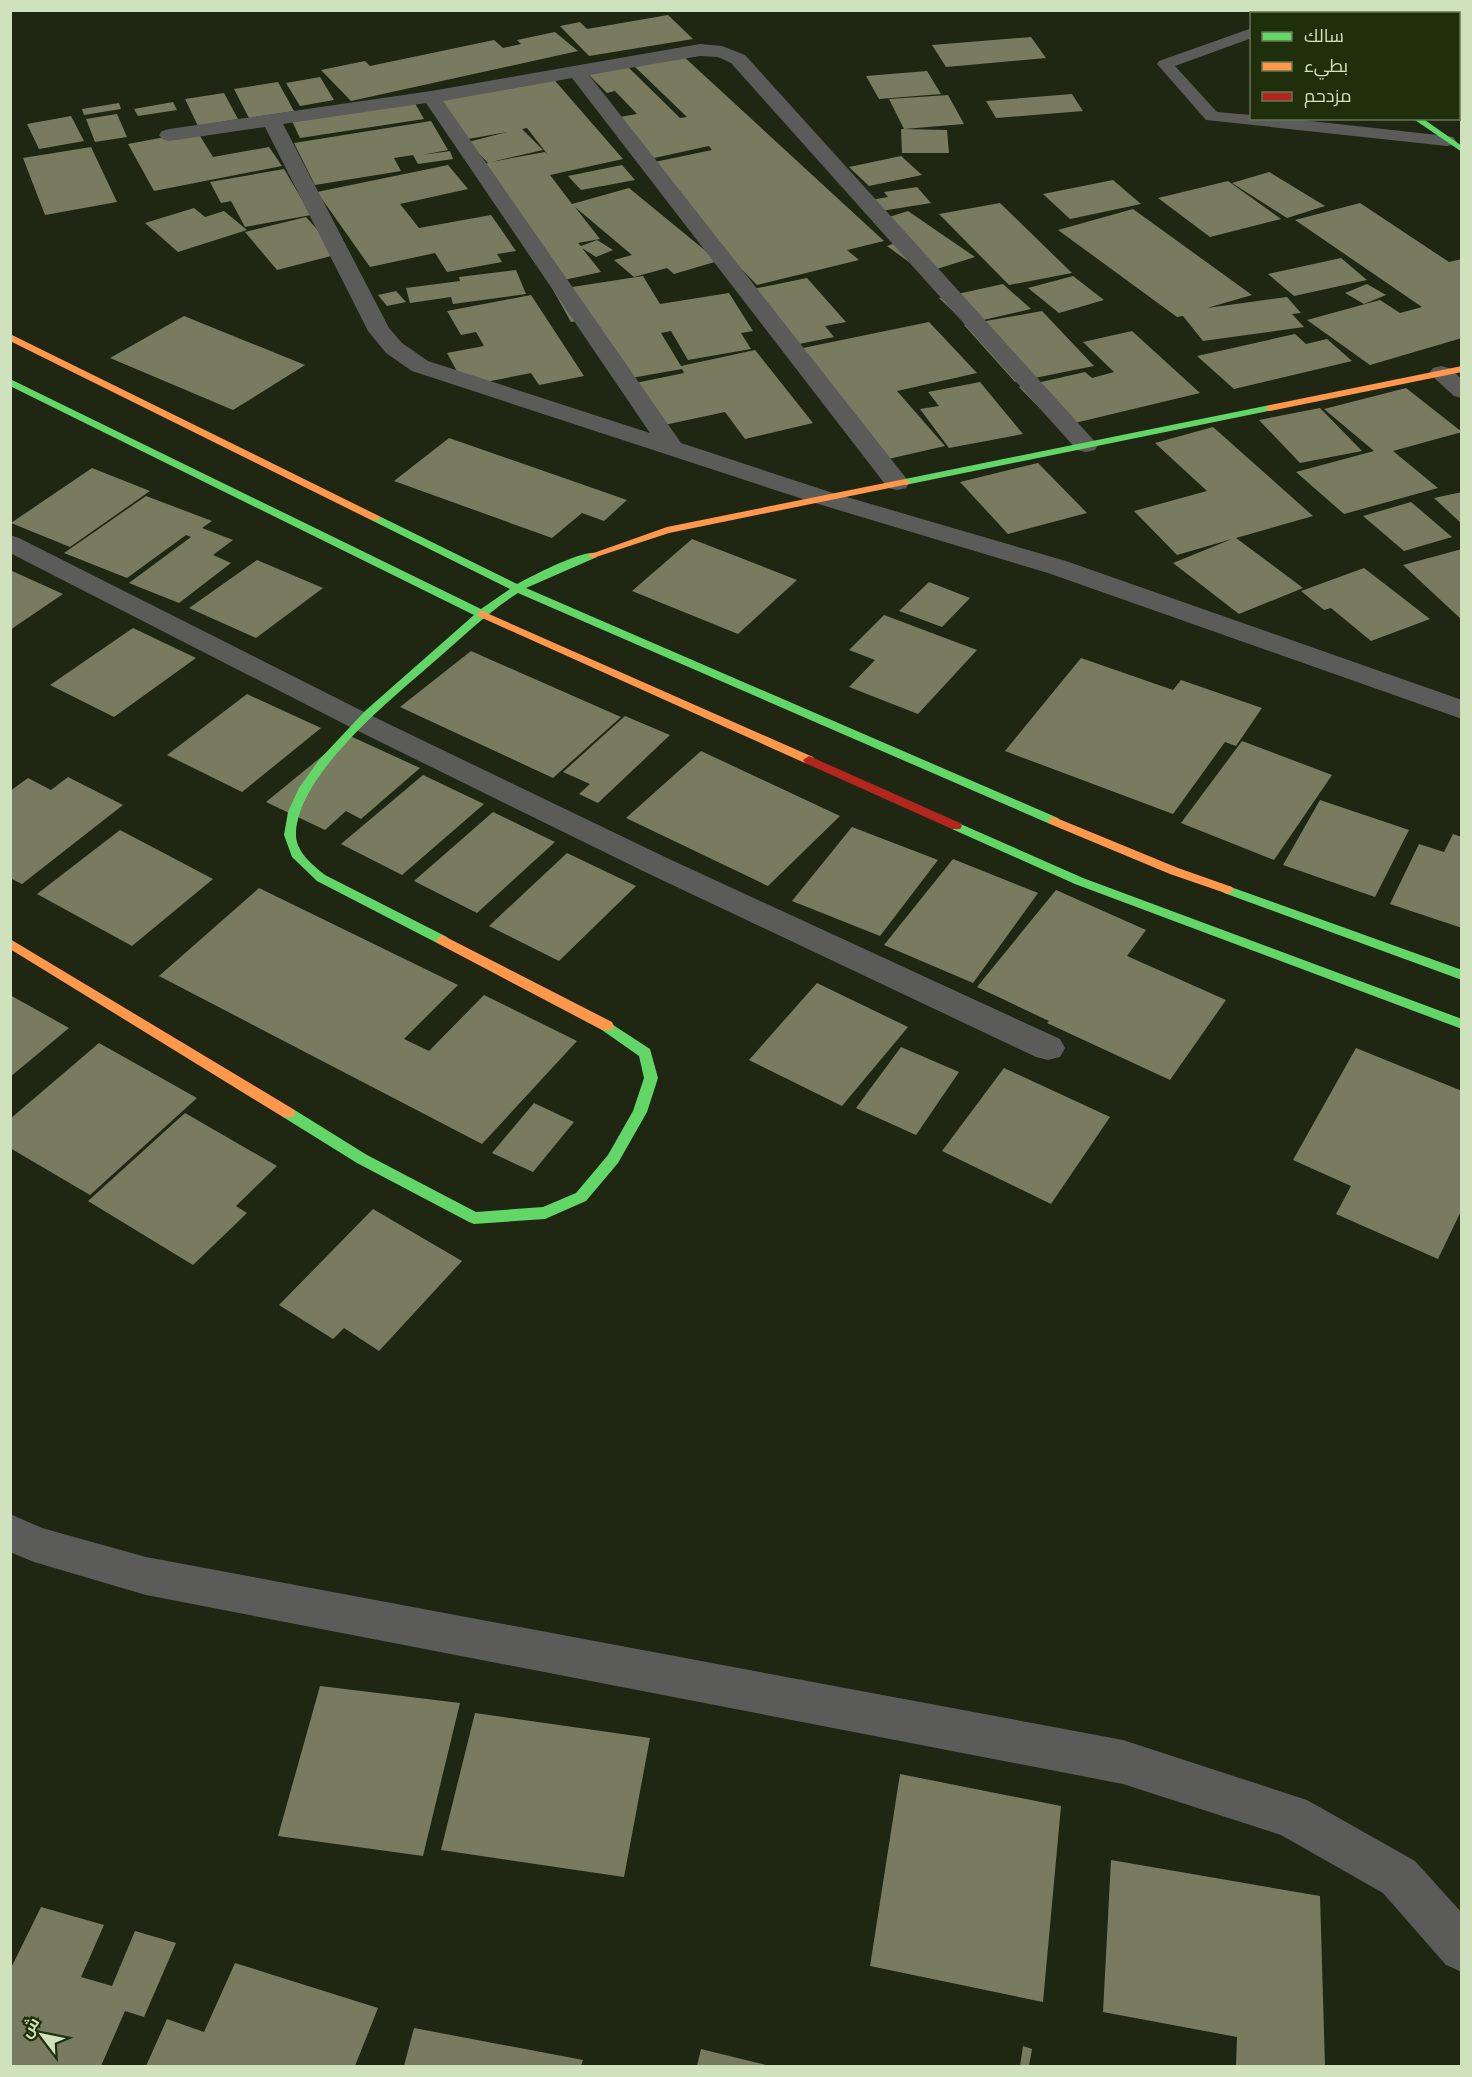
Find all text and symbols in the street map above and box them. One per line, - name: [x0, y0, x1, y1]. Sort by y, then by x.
- legend: [1250, 12, 1460, 120]
- text: سالك: [1304, 25, 1344, 47]
- text: بطيء: [1304, 55, 1348, 80]
- text: مزدحم: [1304, 85, 1352, 108]
- north arrow: [12, 2005, 72, 2065]
- text: ش: [16, 2014, 43, 2041]

